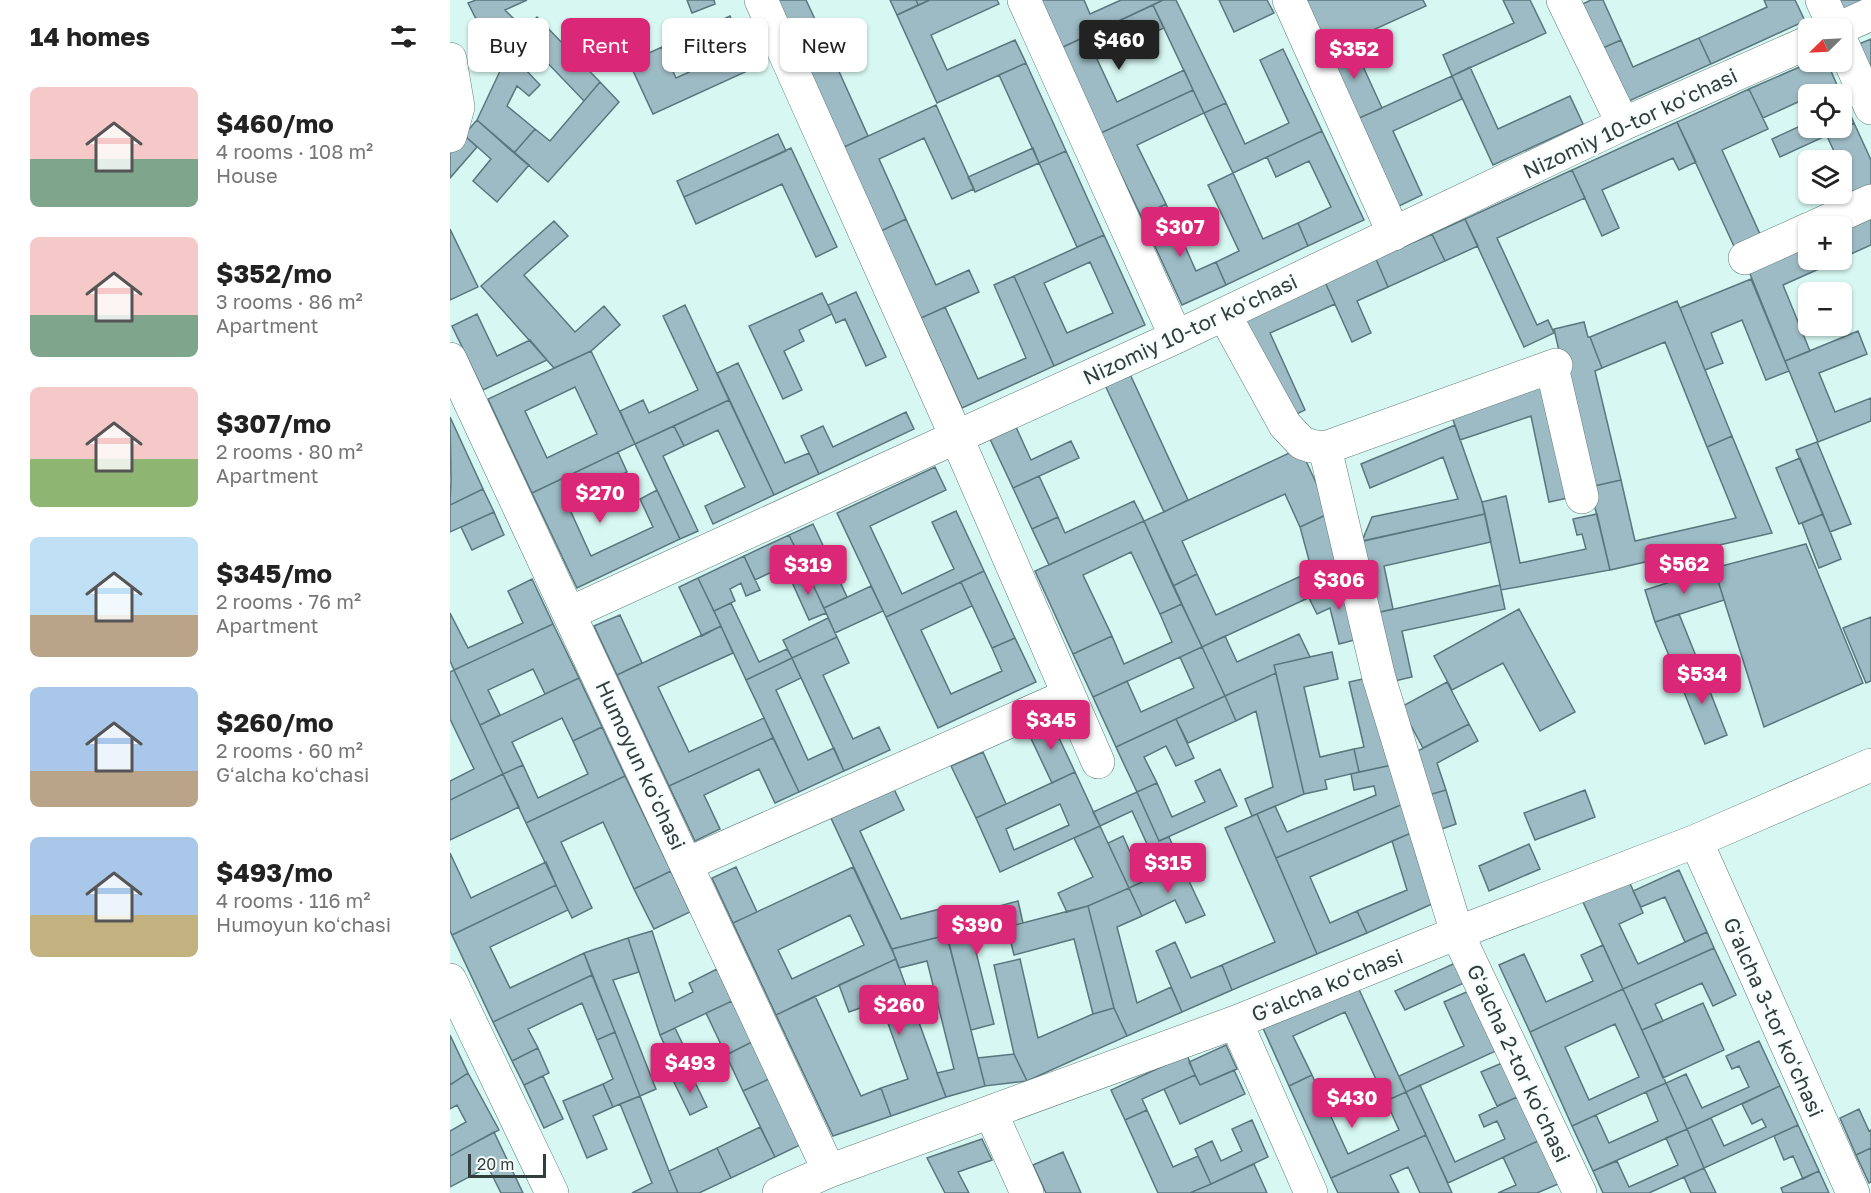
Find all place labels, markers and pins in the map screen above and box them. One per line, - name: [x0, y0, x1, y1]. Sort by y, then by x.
- pin: $460: [1083, 20, 1155, 71]
- pin: $352: [1318, 29, 1390, 80]
- pin: $307: [1144, 207, 1216, 258]
- pin: $270: [564, 473, 636, 524]
- pin: $562: [1648, 544, 1720, 595]
- pin: $319: [772, 545, 844, 596]
- pin: $306: [1303, 560, 1375, 611]
- pin: $534: [1666, 654, 1738, 705]
- pin: $345: [1015, 700, 1087, 751]
- pin: $315: [1132, 843, 1204, 894]
- pin: $390: [941, 905, 1013, 956]
- pin: $260: [863, 985, 935, 1036]
- pin: $493: [654, 1043, 726, 1094]
- pin: $430: [1316, 1078, 1388, 1129]

